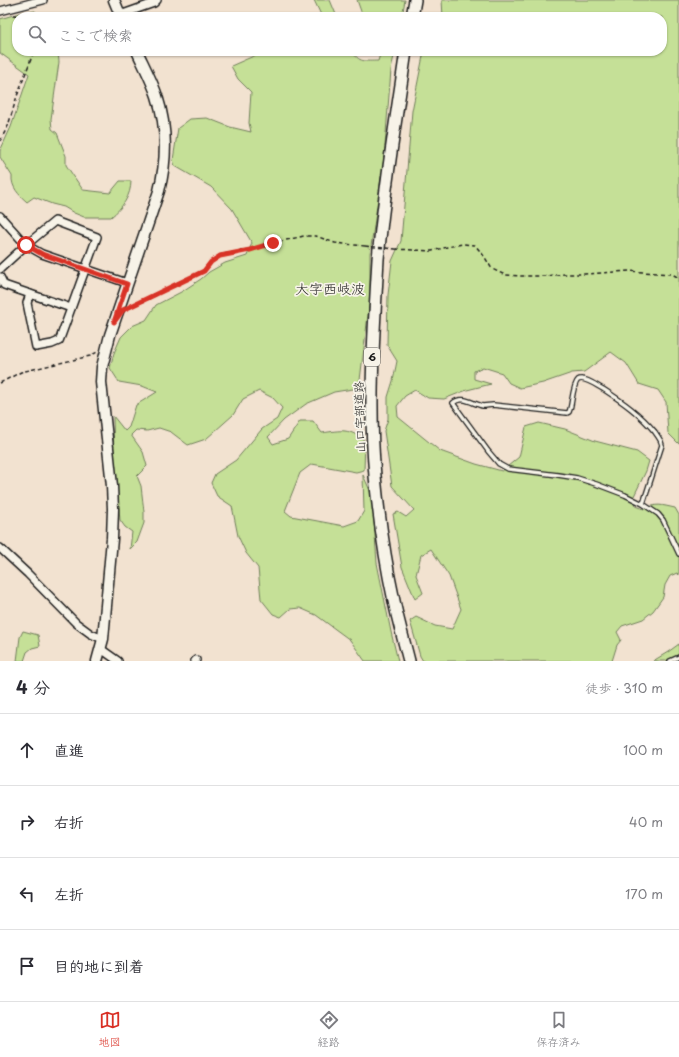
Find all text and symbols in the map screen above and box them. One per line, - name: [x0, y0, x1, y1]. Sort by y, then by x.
- search box: [12, 12, 667, 56]
- icon: search: [26, 23, 48, 45]
- text: ここで検索: [58, 23, 133, 46]
- route end: [264, 234, 282, 252]
- route start: [17, 236, 35, 254]
- district label: 大字西岐波: [295, 278, 365, 299]
- road number: 6: [364, 348, 380, 366]
- street label: 山口宇部道路: [349, 381, 369, 453]
- text: 4 分: [16, 674, 50, 700]
- text: 徒歩 · 310 m: [586, 678, 663, 697]
- text: 直進: [54, 738, 84, 761]
- icon: ahead: [16, 739, 38, 761]
- text: 100 m: [623, 740, 663, 759]
- text: 右折: [54, 810, 84, 833]
- icon: right: [16, 811, 38, 833]
- text: 40 m: [629, 812, 663, 831]
- text: 左折: [54, 882, 84, 905]
- icon: left: [16, 883, 38, 905]
- text: 170 m: [625, 884, 663, 903]
- text: 目的地に到着: [54, 954, 144, 977]
- icon: arrive: [16, 955, 38, 977]
- tab: 地図: [99, 1009, 121, 1050]
- tab: 経路: [318, 1009, 340, 1050]
- tab: 保存済み: [537, 1009, 581, 1050]

